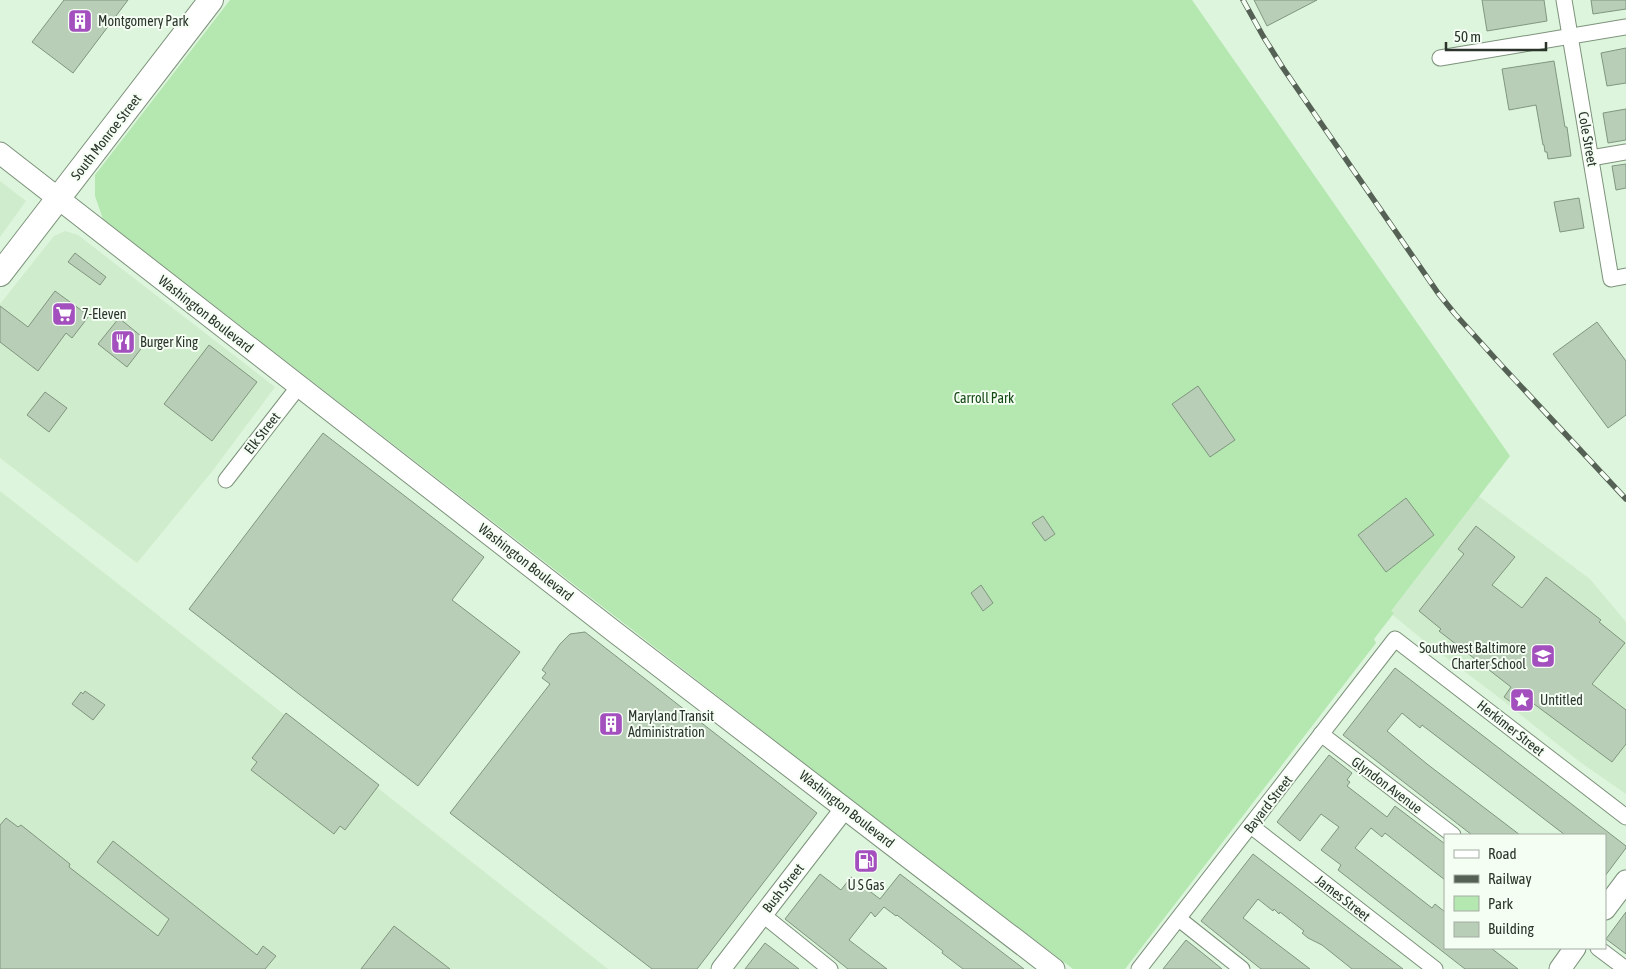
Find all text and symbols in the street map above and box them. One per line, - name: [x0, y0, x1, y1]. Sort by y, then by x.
- building icon: Montgomery Park: [67, 8, 93, 34]
- place label: Montgomery Park: [98, 13, 189, 29]
- scale bar: [1446, 20, 1546, 52]
- text: 50 m: [1454, 28, 1481, 45]
- street label: South Monroe Street: [68, 91, 144, 183]
- street label: Cole Street: [1575, 110, 1601, 168]
- street label: Washington Boulevard: [155, 272, 257, 356]
- supermarket icon: 7-Eleven: [51, 301, 77, 327]
- place label: 7-Eleven: [82, 306, 127, 322]
- restaurant icon: Burger King: [110, 329, 136, 355]
- place label: Burger King: [140, 334, 198, 350]
- park label: Carroll Park: [954, 390, 1014, 406]
- street label: Elk Street: [241, 409, 283, 457]
- street label: Washington Boulevard: [475, 520, 577, 604]
- place label: Southwest Baltimore Charter School: [1419, 640, 1526, 672]
- school or university icon: Southwest Baltimore Charter School: [1530, 643, 1556, 669]
- place icon: Untitled: [1509, 687, 1535, 713]
- place label: Untitled: [1540, 692, 1583, 708]
- street label: Herkimer Street: [1474, 697, 1548, 759]
- place label: Maryland Transit Administration: [628, 708, 714, 740]
- building icon: Maryland Transit Administration: [598, 711, 624, 737]
- street label: Glyndon Avenue: [1349, 753, 1425, 817]
- street label: Washington Boulevard: [796, 767, 898, 851]
- street label: Bayard Street: [1241, 772, 1295, 836]
- legend: [1444, 834, 1606, 949]
- text: Road: [1488, 845, 1517, 862]
- fuel station icon: U S Gas: [853, 848, 879, 874]
- street label: Bush Street: [759, 860, 807, 916]
- text: Railway: [1488, 870, 1532, 887]
- street label: James Street: [1312, 872, 1374, 924]
- place label: U S Gas: [848, 877, 884, 893]
- text: Park: [1488, 895, 1513, 912]
- text: Building: [1488, 920, 1534, 937]

